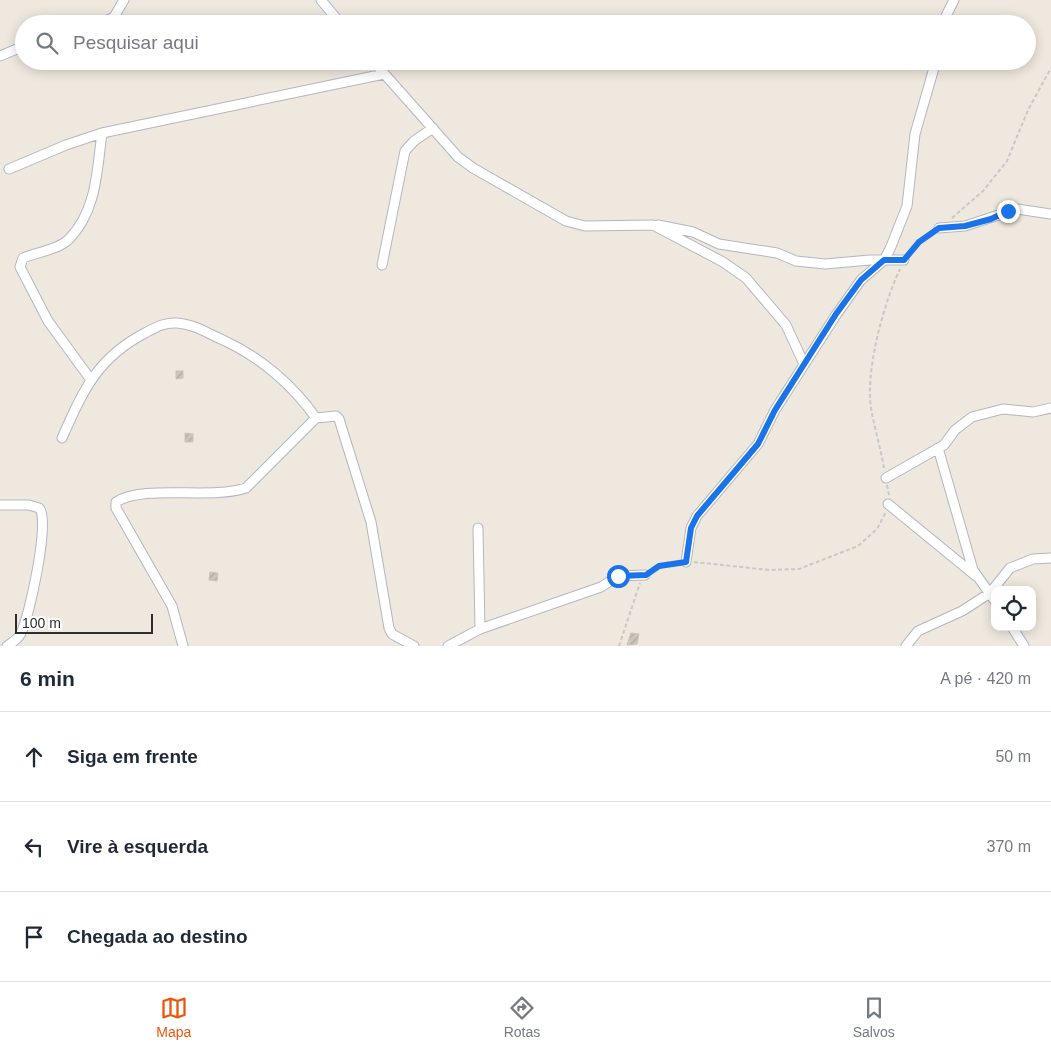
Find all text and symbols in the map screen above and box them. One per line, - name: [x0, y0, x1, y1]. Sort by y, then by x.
- search box: [15, 15, 1036, 70]
- icon: search: [33, 29, 61, 57]
- text: Pesquisar aqui: [73, 32, 199, 53]
- route end: [997, 200, 1020, 223]
- route start: [607, 565, 630, 588]
- map controls: [991, 586, 1036, 631]
- button: locate: [991, 586, 1036, 631]
- scale bar: [15, 611, 152, 634]
- text: 100 m: [22, 615, 61, 631]
- text: 6 min: [20, 667, 75, 690]
- text: A pé · 420 m: [940, 670, 1031, 687]
- icon: ahead: [20, 743, 48, 771]
- text: Siga em frente: [67, 746, 198, 767]
- text: 50 m: [995, 748, 1031, 765]
- icon: left: [20, 833, 48, 861]
- text: Vire à esquerda: [67, 836, 208, 857]
- text: 370 m: [987, 838, 1031, 855]
- icon: arrive: [20, 923, 48, 951]
- text: Chegada ao destino: [67, 926, 248, 947]
- tab: Mapa: [156, 994, 191, 1040]
- tab: Rotas: [504, 994, 540, 1040]
- tab: Salvos: [853, 994, 895, 1040]

